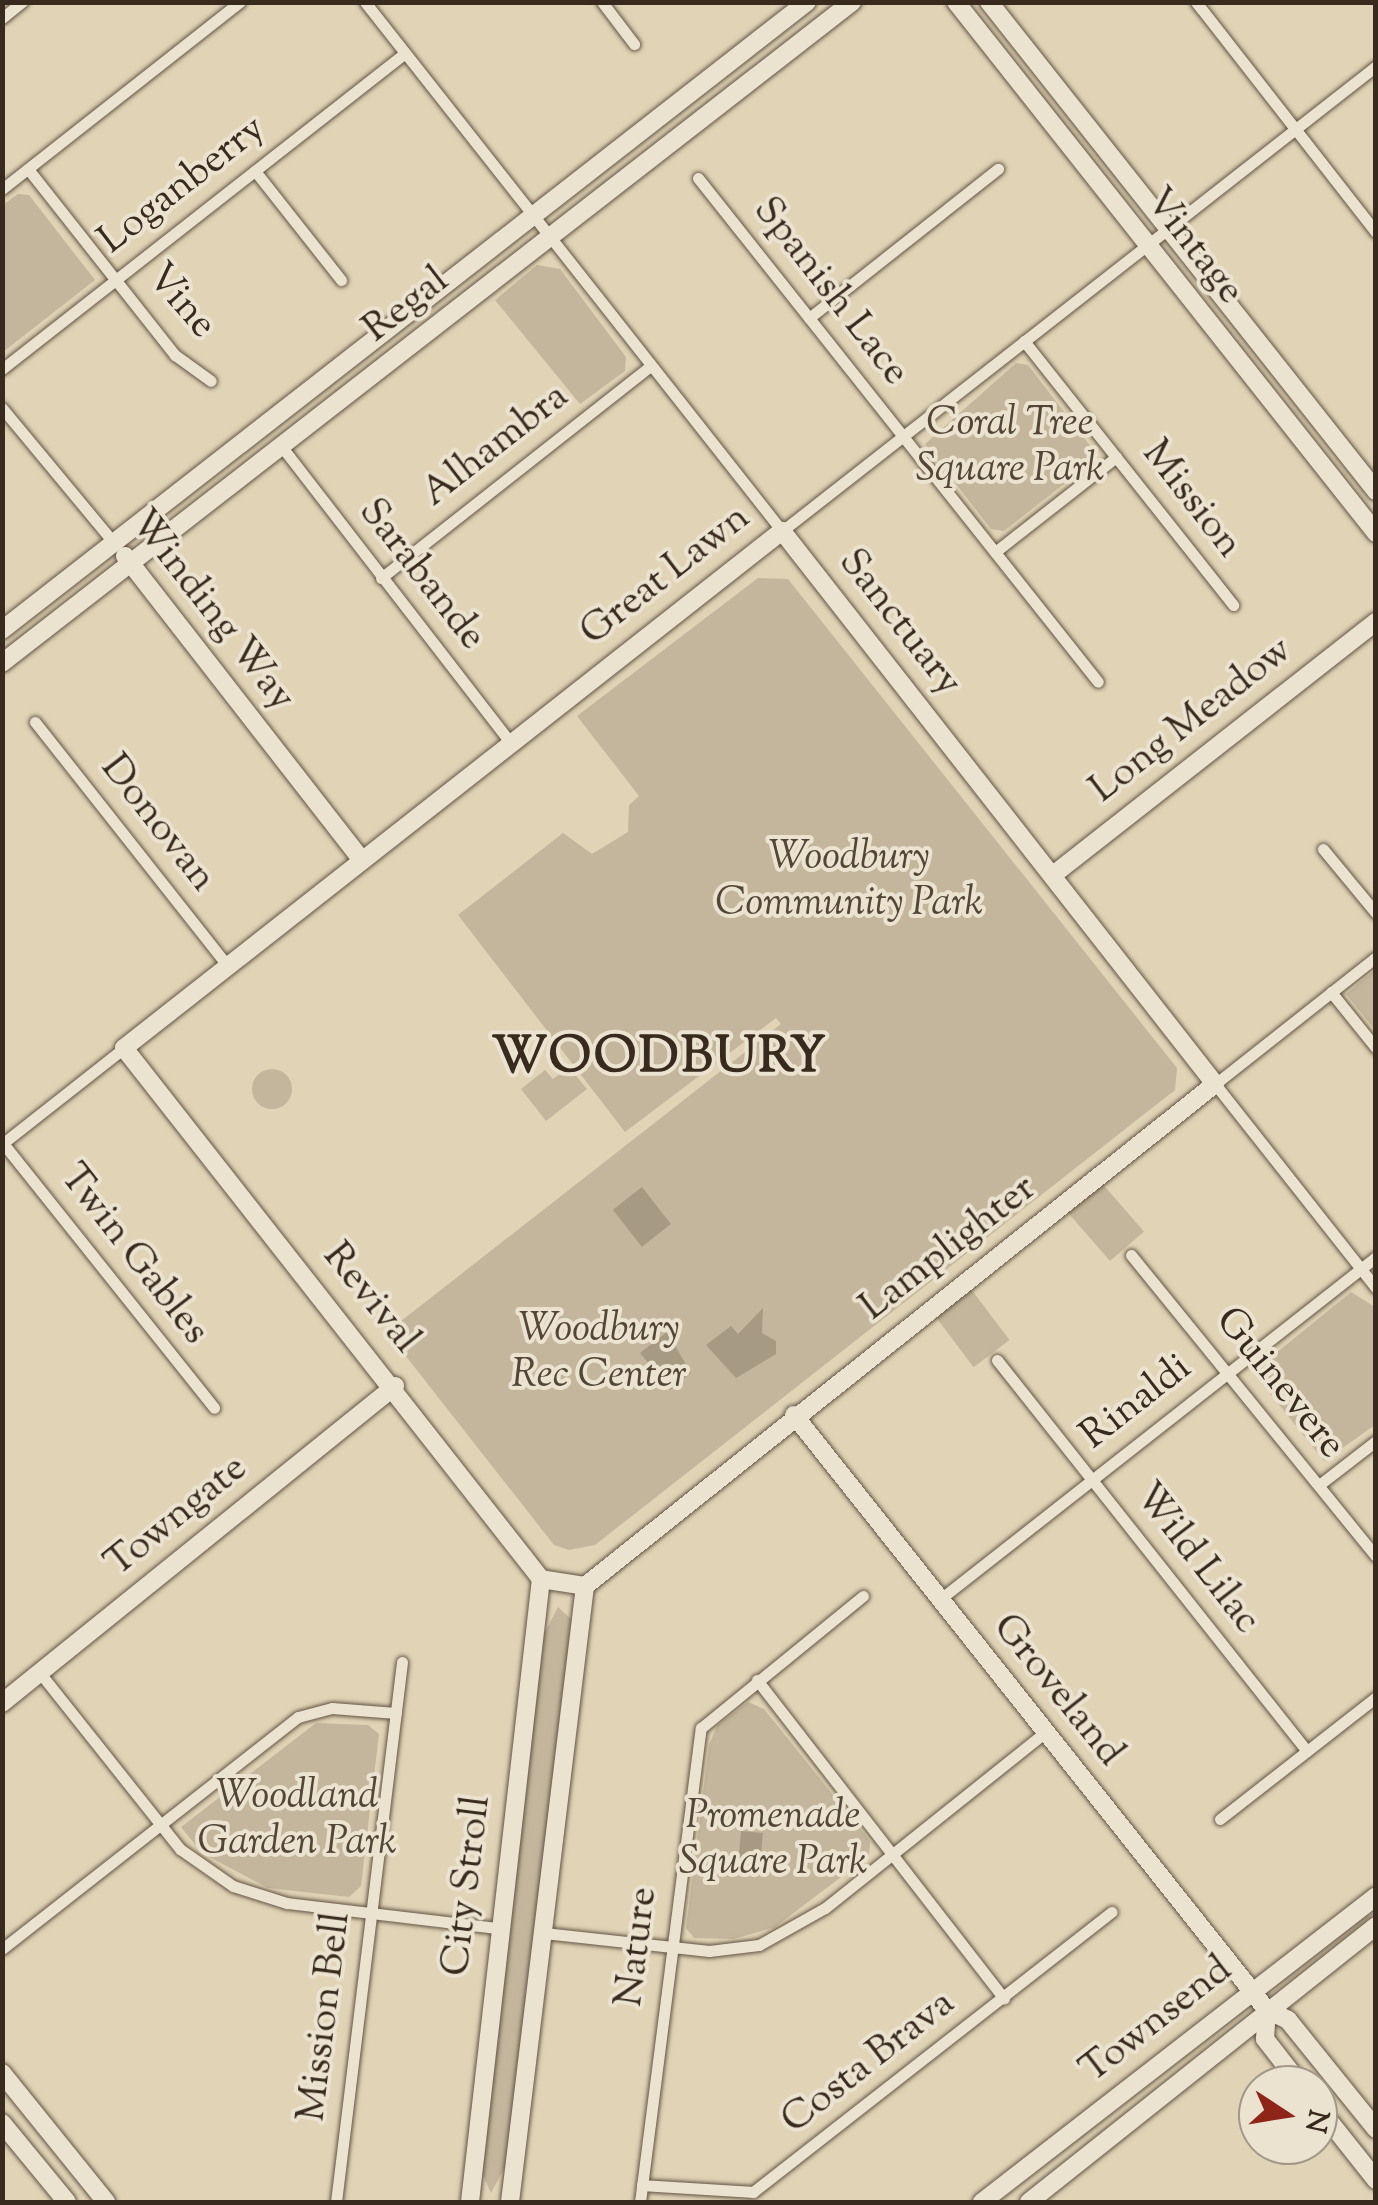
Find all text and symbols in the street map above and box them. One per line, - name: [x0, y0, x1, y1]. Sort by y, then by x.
- street label: Loganberry: [90, 106, 276, 266]
- street label: Vintage: [1133, 179, 1253, 315]
- street label: Spanish Lace: [742, 188, 918, 396]
- street label: Vine: [135, 255, 225, 349]
- street label: Regal: [355, 258, 459, 354]
- street label: Alhambra: [413, 374, 579, 518]
- park label: Coral Tree Square Park: [916, 401, 1104, 495]
- street label: Mission: [1130, 432, 1252, 568]
- street label: Sarabande: [347, 490, 495, 660]
- street label: Great Lawn: [572, 495, 760, 657]
- street label: Winding Way: [118, 501, 304, 721]
- street label: Sanctuary: [827, 540, 971, 706]
- street label: Long Meadow: [1082, 627, 1302, 815]
- street label: Donovan: [89, 746, 225, 902]
- park label: Woodbury Community Park: [715, 835, 983, 929]
- district label: WOODBURY: [492, 1030, 828, 1090]
- street label: Twin Gables: [48, 1155, 218, 1355]
- street label: Lamplighter: [852, 1166, 1046, 1332]
- street label: Revival: [311, 1234, 429, 1364]
- street label: Guinevere: [1204, 1299, 1354, 1469]
- park label: Woodbury Rec Center: [511, 1307, 687, 1401]
- street label: Rinaldi: [1072, 1345, 1202, 1461]
- street label: Towngate: [96, 1445, 258, 1589]
- street label: Wild Lilac: [1122, 1474, 1270, 1644]
- street label: Groveland: [981, 1605, 1133, 1777]
- park label: Woodland Garden Park: [197, 1774, 397, 1868]
- street label: City Stroll: [433, 1793, 503, 1979]
- park label: Promenade Square Park: [679, 1794, 867, 1888]
- street label: Nature: [607, 1884, 669, 2010]
- street label: Mission Bell: [289, 1910, 363, 2124]
- street label: Townsend: [1072, 1947, 1242, 2095]
- street label: Costa Brava: [773, 1980, 965, 2146]
- north arrow: [1238, 2065, 1338, 2165]
- text: N: [1294, 2106, 1337, 2136]

